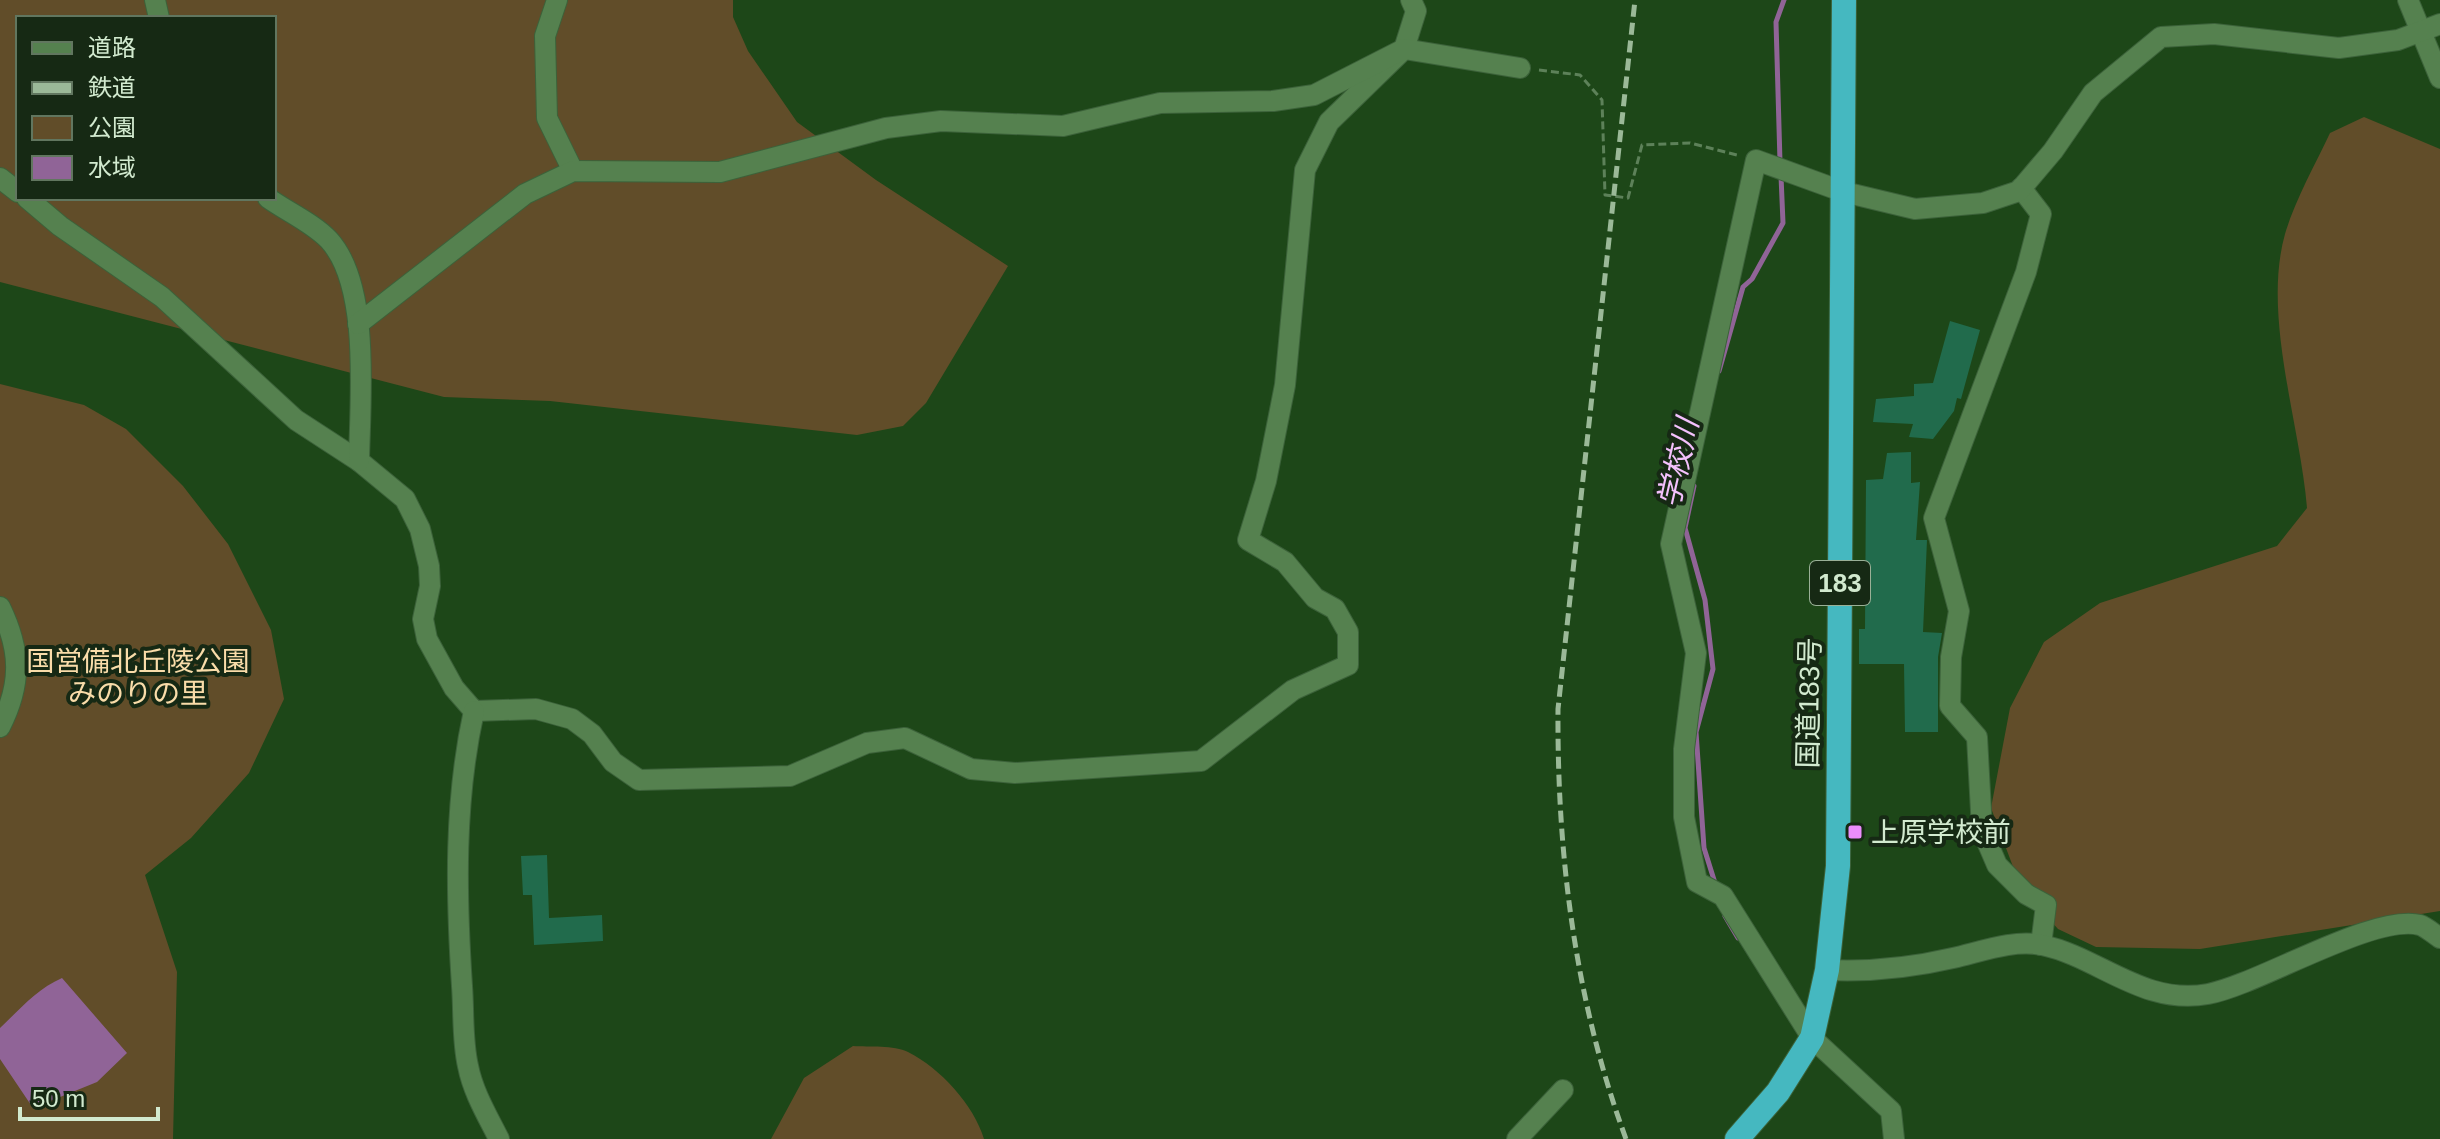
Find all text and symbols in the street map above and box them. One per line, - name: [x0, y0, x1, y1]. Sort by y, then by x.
- legend: [16, 16, 276, 200]
- text: 道路: [88, 34, 136, 61]
- text: 鉄道: [88, 74, 136, 101]
- text: 公園: [88, 114, 136, 141]
- text: 水域: [88, 154, 136, 181]
- water label: 学校川: [1652, 413, 1705, 511]
- road number: 183: [1810, 561, 1870, 605]
- street label: 国道183号: [1792, 637, 1826, 769]
- park label: 国営備北丘陵公園 みのりの里: [26, 646, 250, 709]
- place label: 上原学校前: [1871, 817, 2011, 848]
- marker: 上原学校前: [1846, 823, 1864, 841]
- scale bar: [20, 1071, 158, 1121]
- text: 50 m: [32, 1085, 85, 1112]

